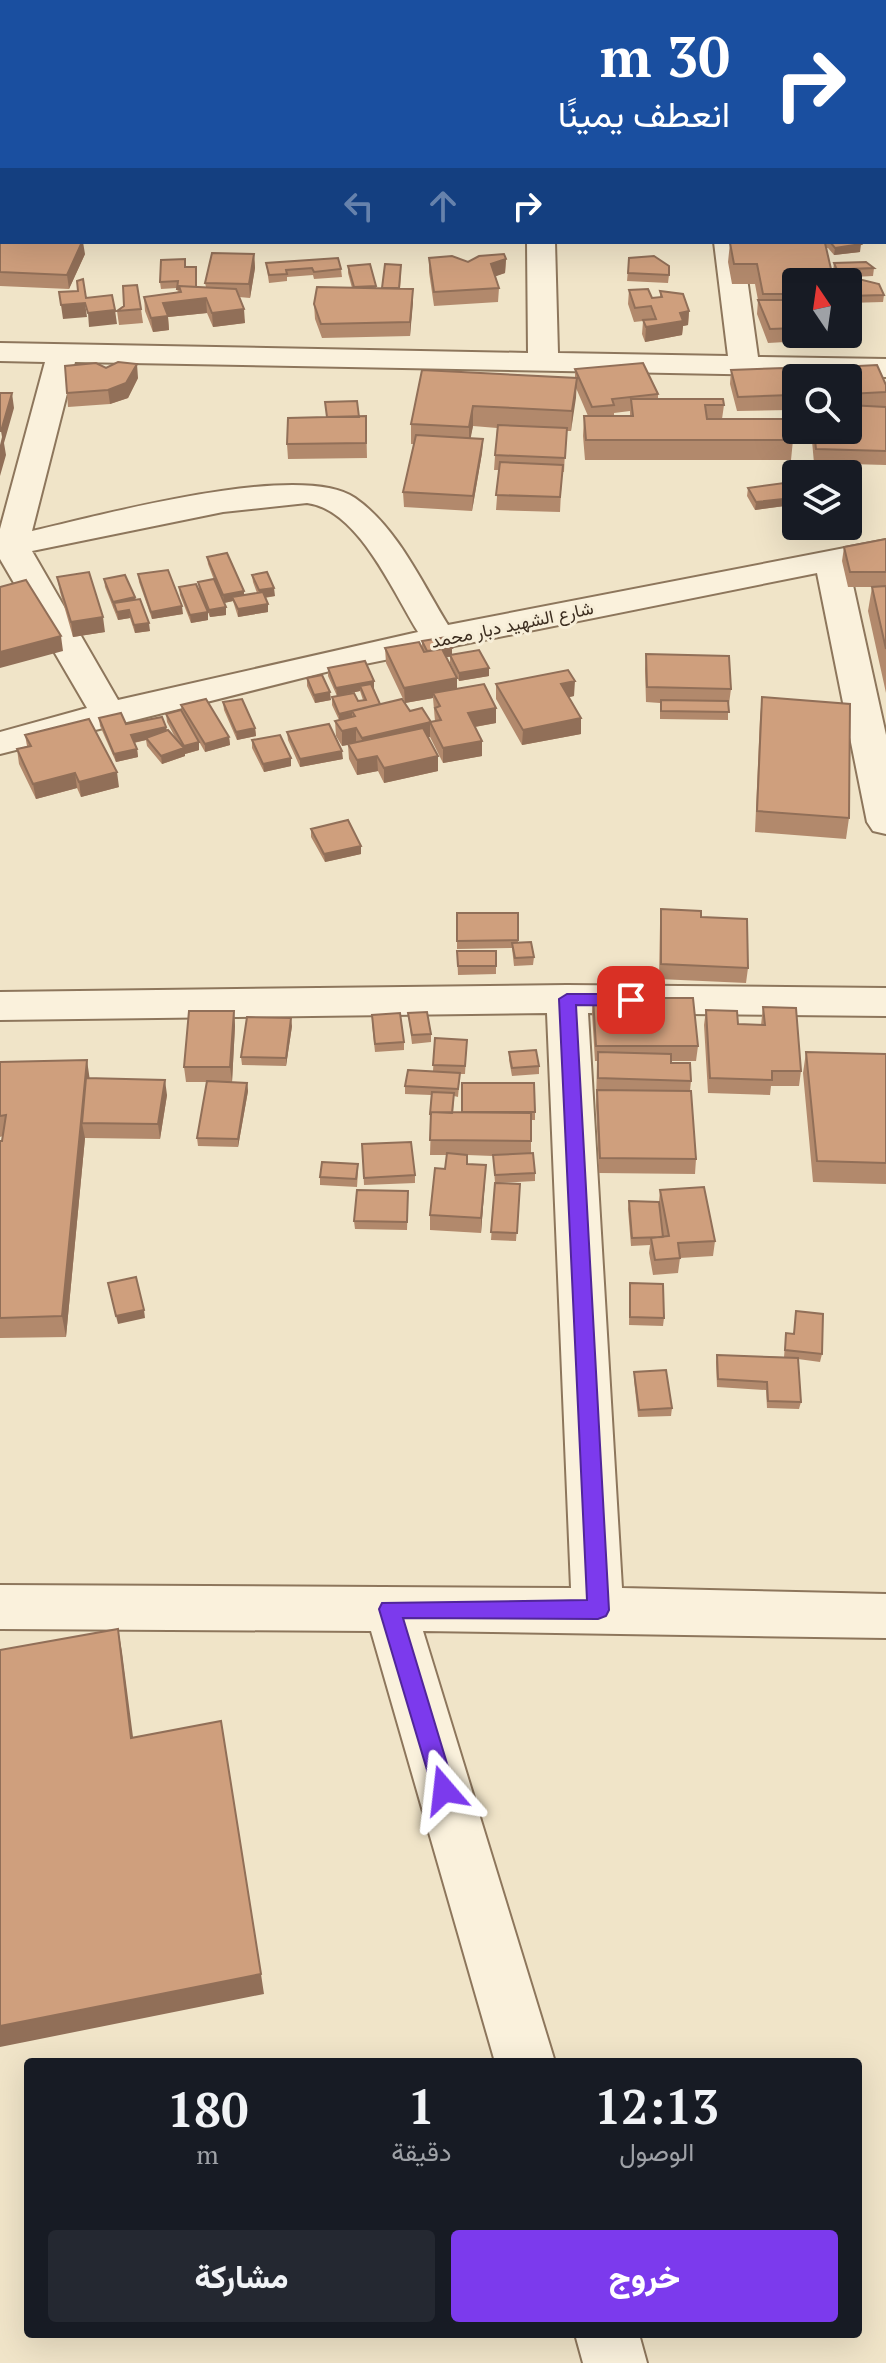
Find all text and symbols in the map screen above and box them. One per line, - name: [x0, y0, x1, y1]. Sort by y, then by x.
- text: 30 m: [600, 19, 730, 93]
- icon: right: [758, 32, 862, 136]
- text: انعطف يمينًا: [558, 90, 730, 137]
- icon: left: [337, 184, 381, 228]
- icon: ahead: [421, 184, 465, 228]
- icon: right: [505, 184, 549, 228]
- north arrow: [782, 268, 862, 348]
- map controls: [782, 268, 862, 540]
- button: search: [782, 364, 862, 444]
- button: layers: [782, 460, 862, 540]
- street label: شارع الشهيد دبار محمد: [429, 595, 596, 654]
- pin: [597, 966, 665, 1034]
- icon: arrive: [609, 978, 653, 1022]
- position arrow: [402, 1748, 486, 1832]
- text: 1: [408, 2074, 435, 2138]
- text: 12:13: [594, 2074, 719, 2138]
- text: 180: [167, 2077, 248, 2141]
- text: دقيقة: [391, 2134, 451, 2168]
- text: الوصول: [619, 2134, 694, 2168]
- text: m: [196, 2137, 219, 2171]
- button: مشاركة: [48, 2230, 435, 2322]
- button: خروج: [451, 2230, 838, 2322]

